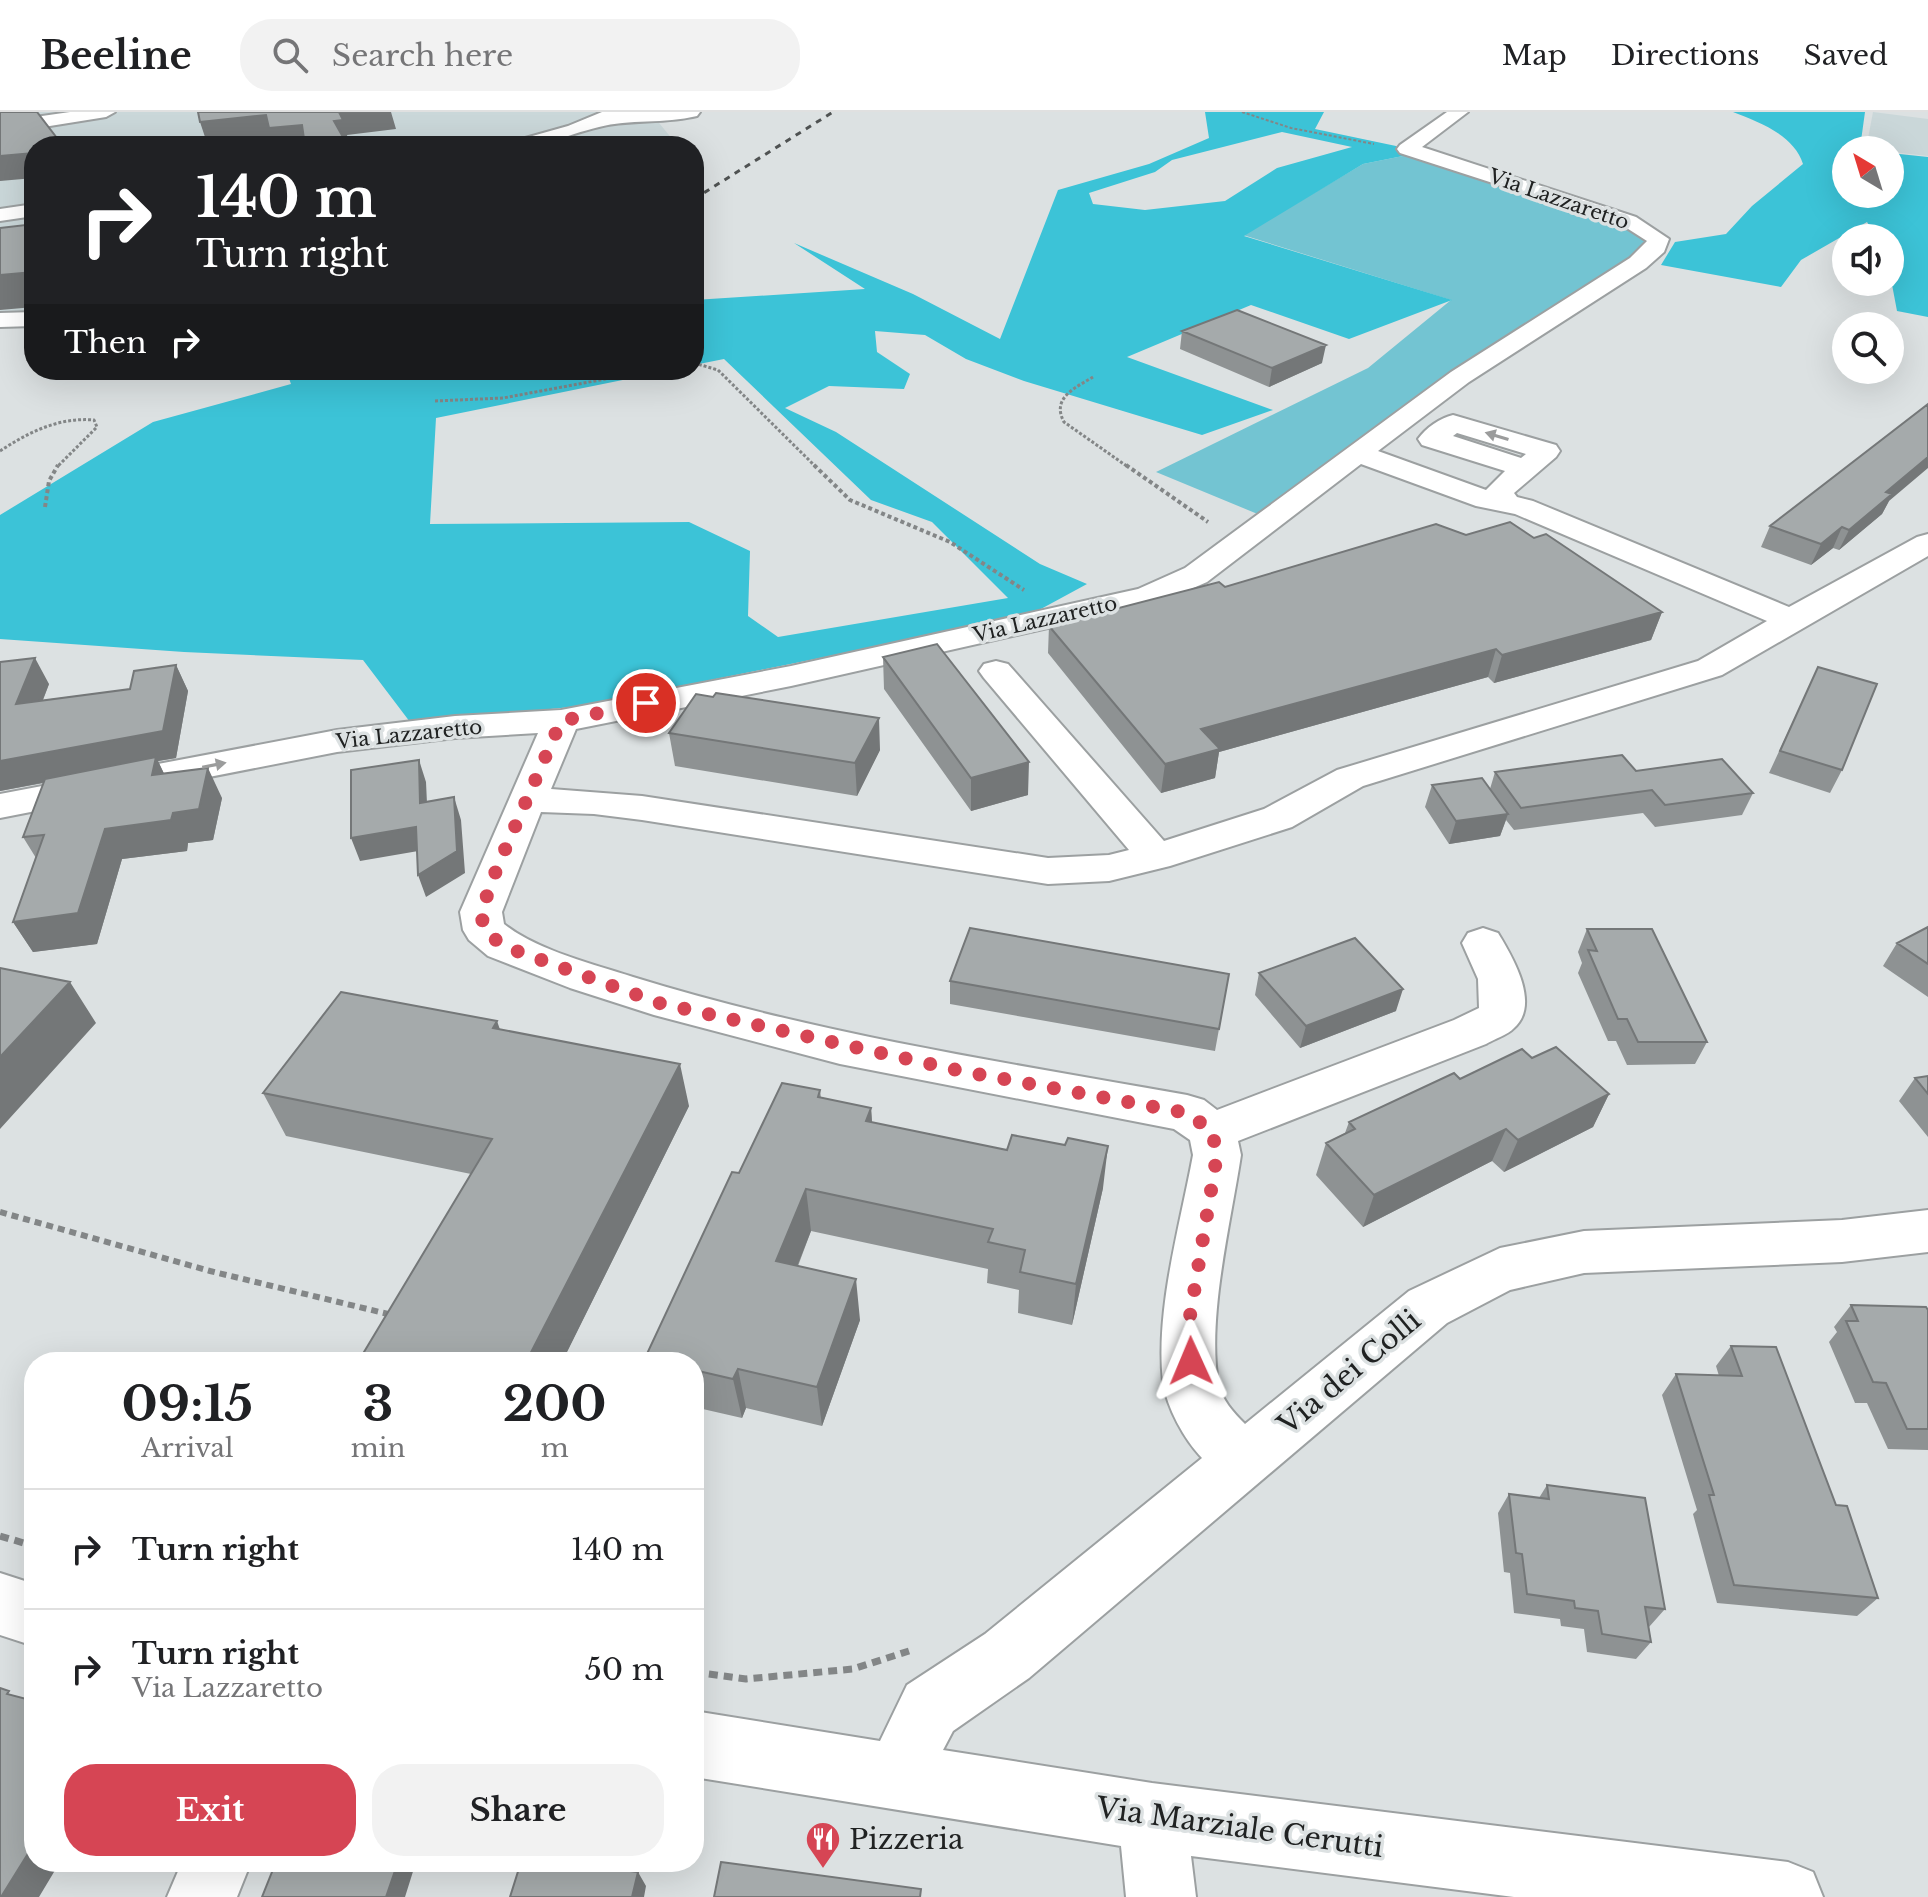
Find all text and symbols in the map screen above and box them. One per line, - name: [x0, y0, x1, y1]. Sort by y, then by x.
- search box: [240, 19, 800, 91]
- text: Beeline: [40, 32, 192, 79]
- icon: search: [268, 33, 312, 77]
- text: Search here: [332, 37, 513, 74]
- text: Map: [1502, 38, 1567, 73]
- text: Directions: [1611, 38, 1760, 73]
- text: Saved: [1804, 38, 1888, 73]
- north arrow: [1832, 136, 1904, 208]
- map controls: [1832, 136, 1904, 384]
- text: 140 m: [196, 163, 377, 232]
- street label: Via Lazzaretto: [1485, 163, 1632, 234]
- icon: right: [64, 168, 168, 272]
- button: sound: [1832, 224, 1904, 296]
- text: Turn right: [196, 232, 389, 277]
- button: search: [1832, 312, 1904, 384]
- icon: right: [163, 320, 207, 364]
- text: Then: [64, 324, 147, 361]
- one-way arrow: [1485, 429, 1509, 442]
- street label: Via Lazzaretto: [970, 591, 1119, 647]
- pin: [612, 669, 680, 737]
- icon: arrive: [624, 681, 668, 725]
- street label: Via Lazzaretto: [334, 714, 483, 754]
- one-way arrow: [202, 758, 227, 771]
- street label: Via dei Colli: [1270, 1303, 1428, 1443]
- position arrow: [1149, 1319, 1233, 1403]
- text: 09:15: [121, 1374, 253, 1434]
- text: 3: [363, 1374, 393, 1434]
- text: 200: [503, 1374, 607, 1434]
- text: Arrival: [141, 1432, 233, 1464]
- text: min: [351, 1432, 405, 1464]
- text: m: [541, 1432, 569, 1464]
- icon: right: [64, 1527, 108, 1571]
- text: Turn right: [132, 1531, 299, 1568]
- text: 140 m: [571, 1531, 664, 1568]
- text: Turn right: [132, 1635, 299, 1672]
- icon: right: [64, 1647, 108, 1691]
- text: 50 m: [585, 1651, 664, 1688]
- text: Via Lazzaretto: [132, 1672, 323, 1704]
- button: Exit: [64, 1764, 356, 1856]
- button: Share: [372, 1764, 664, 1856]
- street label: Via Marziale Cerutti: [1093, 1790, 1385, 1865]
- restaurant icon: Pizzeria: [804, 1820, 842, 1870]
- place label: Pizzeria: [849, 1822, 964, 1857]

